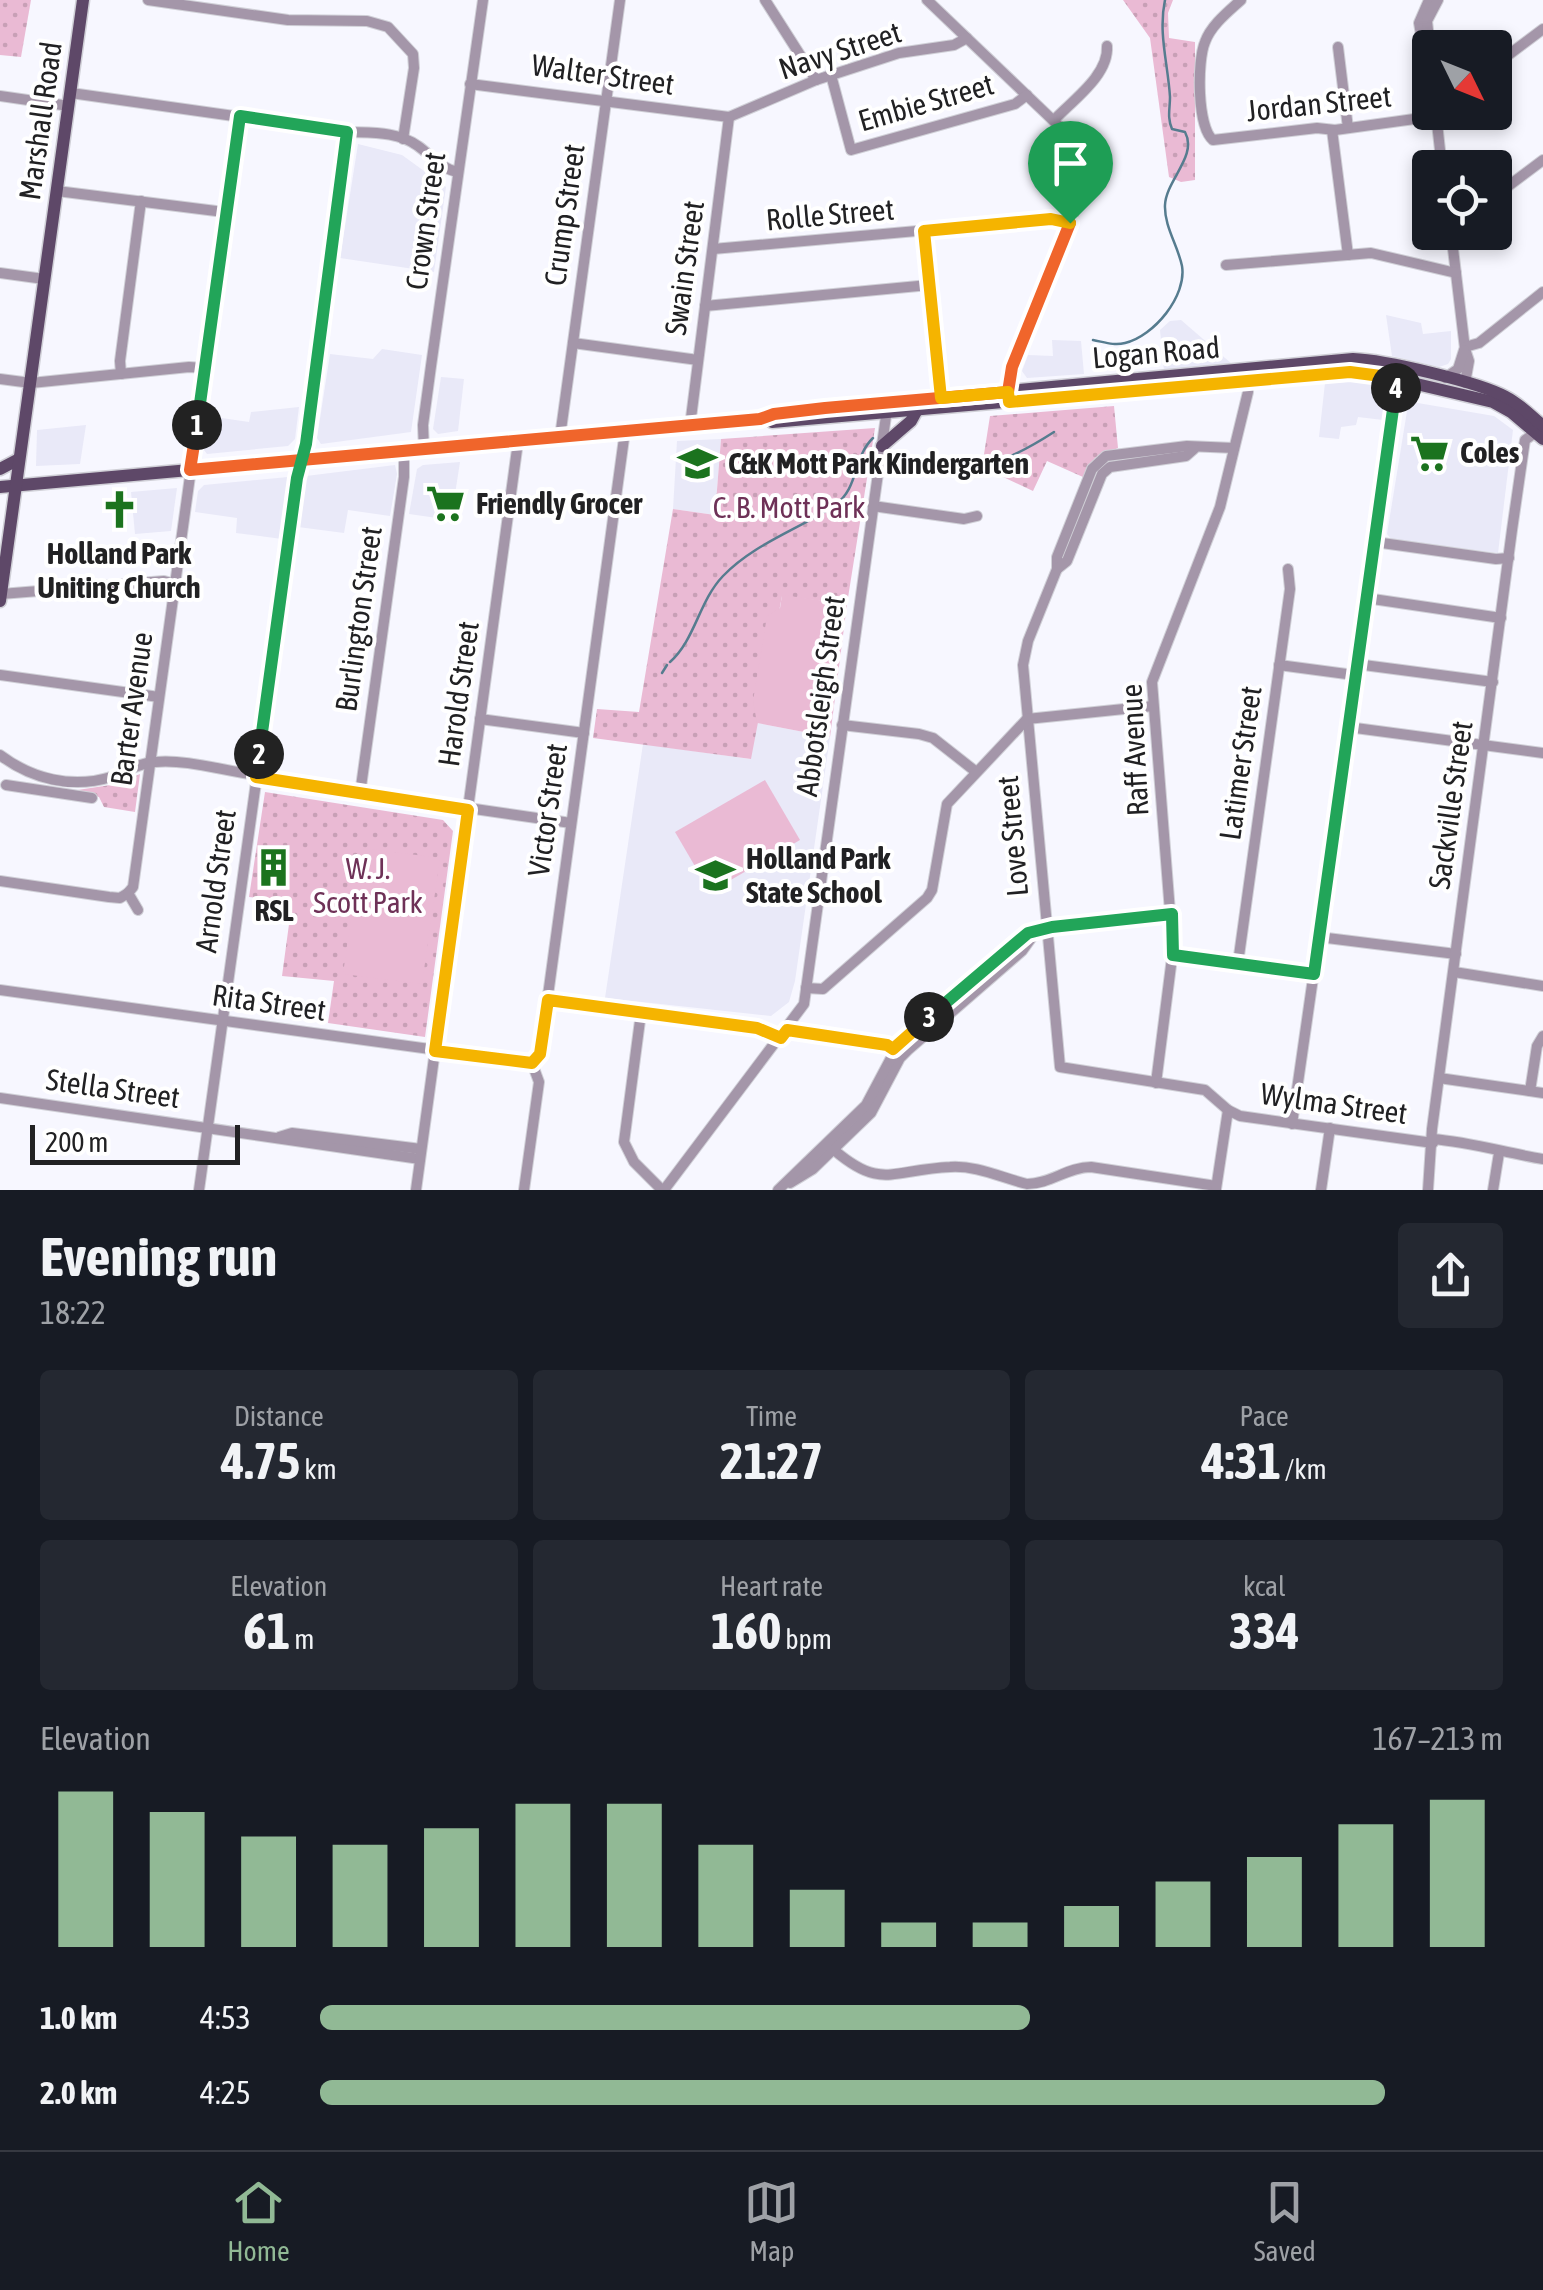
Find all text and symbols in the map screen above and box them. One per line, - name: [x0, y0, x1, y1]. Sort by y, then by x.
- street label: Navy Street: [774, 14, 905, 86]
- north arrow: [1412, 30, 1512, 130]
- map controls: [1412, 30, 1512, 250]
- street label: Marshall Road: [12, 40, 68, 202]
- street label: Walter Street: [530, 47, 677, 101]
- street label: Embie Street: [854, 67, 997, 138]
- street label: Jordan Street: [1245, 79, 1393, 128]
- pin: [1028, 121, 1113, 224]
- icon: arrive: [1043, 136, 1098, 191]
- street label: Crump Street: [537, 142, 591, 288]
- street label: Crown Street: [399, 150, 451, 292]
- button: locate: [1412, 150, 1512, 250]
- street label: Rolle Street: [765, 191, 895, 237]
- street label: Swain Street: [658, 199, 710, 337]
- street label: Logan Road: [1091, 329, 1221, 375]
- pin: 4: [1371, 363, 1421, 413]
- text: 4: [1389, 372, 1403, 404]
- pin: 1: [172, 400, 222, 450]
- text: 1: [190, 409, 204, 441]
- supermarket icon: Coles: [1409, 432, 1451, 474]
- place label: Coles: [1460, 435, 1520, 469]
- school or university icon: C&K Mott Park Kindergarten: [677, 443, 719, 485]
- place label: C&K Mott Park Kindergarten: [728, 446, 1029, 480]
- supermarket icon: Friendly Grocer: [425, 483, 467, 525]
- place label: Friendly Grocer: [476, 486, 643, 520]
- church icon: Holland Park Uniting Church: [98, 489, 140, 531]
- park label: C. B. Mott Park: [713, 490, 865, 524]
- street label: Burlington Street: [328, 524, 388, 714]
- place label: Holland Park Uniting Church: [37, 536, 201, 604]
- street label: Abbotsleigh Street: [789, 593, 851, 798]
- street label: Harold Street: [431, 619, 485, 769]
- street label: Barter Avenue: [103, 630, 159, 788]
- street label: Raff Avenue: [1114, 683, 1154, 817]
- street label: Latimer Street: [1212, 684, 1268, 842]
- street label: Sackville Street: [1421, 719, 1479, 891]
- pin: 2: [234, 729, 284, 779]
- text: 2: [252, 738, 266, 770]
- street label: Victor Street: [521, 741, 573, 879]
- street label: Love Street: [990, 774, 1034, 898]
- street label: Arnold Street: [188, 807, 242, 955]
- place label: Holland Park State School: [746, 841, 891, 909]
- building icon: RSL: [253, 846, 295, 888]
- park label: W. J. Scott Park: [313, 851, 423, 919]
- school or university icon: Holland Park State School: [695, 855, 737, 897]
- place label: RSL: [254, 893, 294, 927]
- street label: Rita Street: [210, 977, 328, 1027]
- pin: 3: [904, 992, 954, 1042]
- text: 3: [922, 1001, 936, 1033]
- street label: Stella Street: [44, 1062, 182, 1114]
- street label: Wylma Street: [1259, 1076, 1410, 1130]
- scale bar: [30, 1120, 240, 1164]
- text: 200 m: [45, 1126, 108, 1158]
- button: share: [1398, 1223, 1503, 1328]
- text: Evening run: [40, 1225, 277, 1288]
- text: 18:22: [40, 1294, 106, 1331]
- text: Distance: [234, 1400, 324, 1432]
- text: Time: [746, 1400, 797, 1432]
- text: Pace: [1240, 1400, 1289, 1432]
- text: 4.75: [221, 1432, 300, 1490]
- text: 21:27: [720, 1432, 823, 1490]
- text: 4:31: [1202, 1432, 1281, 1490]
- text: km: [300, 1453, 337, 1485]
- text: /km: [1281, 1453, 1327, 1485]
- text: Elevation: [230, 1570, 327, 1602]
- text: Heart rate: [720, 1570, 823, 1602]
- text: kcal: [1243, 1570, 1285, 1602]
- text: 61: [243, 1602, 290, 1660]
- text: 160: [711, 1602, 781, 1660]
- text: 334: [1229, 1602, 1299, 1660]
- text: m: [290, 1623, 314, 1655]
- text: bpm: [781, 1623, 832, 1655]
- text: Elevation: [40, 1720, 151, 1757]
- text: 167–213 m: [1373, 1720, 1503, 1757]
- text: 1.0 km: [40, 1999, 117, 2036]
- text: 4:53: [200, 1999, 251, 2036]
- text: 2.0 km: [40, 2074, 117, 2111]
- text: 4:25: [200, 2074, 251, 2111]
- tab: Home: [227, 2175, 290, 2267]
- tab: Map: [744, 2175, 799, 2267]
- tab: Saved: [1254, 2175, 1316, 2267]

